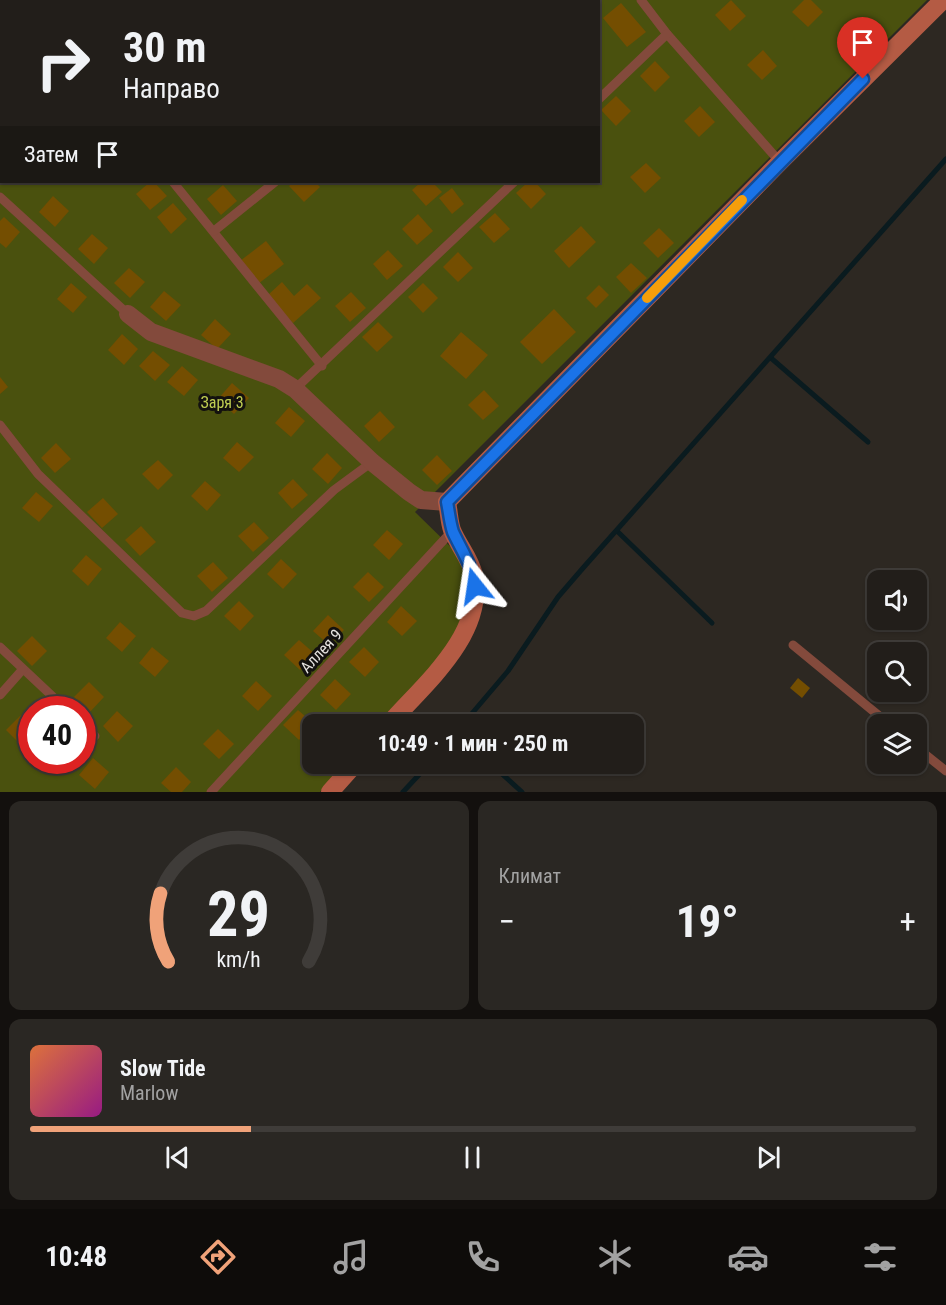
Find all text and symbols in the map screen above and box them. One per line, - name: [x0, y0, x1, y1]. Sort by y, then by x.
- pin: [837, 17, 888, 79]
- text: 30 m: [123, 23, 206, 72]
- icon: right: [24, 24, 102, 102]
- icon: arrive: [846, 26, 879, 59]
- text: Направо: [123, 73, 220, 105]
- icon: arrive: [91, 138, 124, 171]
- text: Затем: [24, 142, 79, 167]
- park label: Заря 3: [200, 393, 244, 412]
- position arrow: [443, 554, 507, 618]
- map controls: [867, 570, 927, 774]
- button: sound: [867, 570, 927, 630]
- street label: Аллея 9: [296, 625, 346, 677]
- button: search: [867, 642, 927, 702]
- speed limit sign: 40: [18, 696, 96, 774]
- button: layers: [867, 714, 927, 774]
- text: 10:49 · 1 мин · 250 m: [378, 731, 568, 756]
- text: Климат: [499, 864, 561, 888]
- text: 29: [207, 878, 270, 951]
- text: 19°: [676, 895, 739, 948]
- text: −: [499, 902, 515, 941]
- text: +: [900, 902, 916, 941]
- text: km/h: [217, 948, 261, 973]
- text: Slow Tide: [120, 1056, 206, 1081]
- text: Marlow: [120, 1081, 178, 1105]
- icon: previous: [161, 1141, 194, 1174]
- icon: pause: [456, 1141, 489, 1174]
- icon: next: [752, 1141, 785, 1174]
- icon: directions: [197, 1236, 239, 1278]
- icon: music: [330, 1236, 372, 1278]
- icon: phone: [462, 1236, 504, 1278]
- icon: climate: [594, 1236, 636, 1278]
- icon: car: [727, 1236, 769, 1278]
- icon: filters: [859, 1236, 901, 1278]
- text: 10:48: [45, 1241, 107, 1273]

